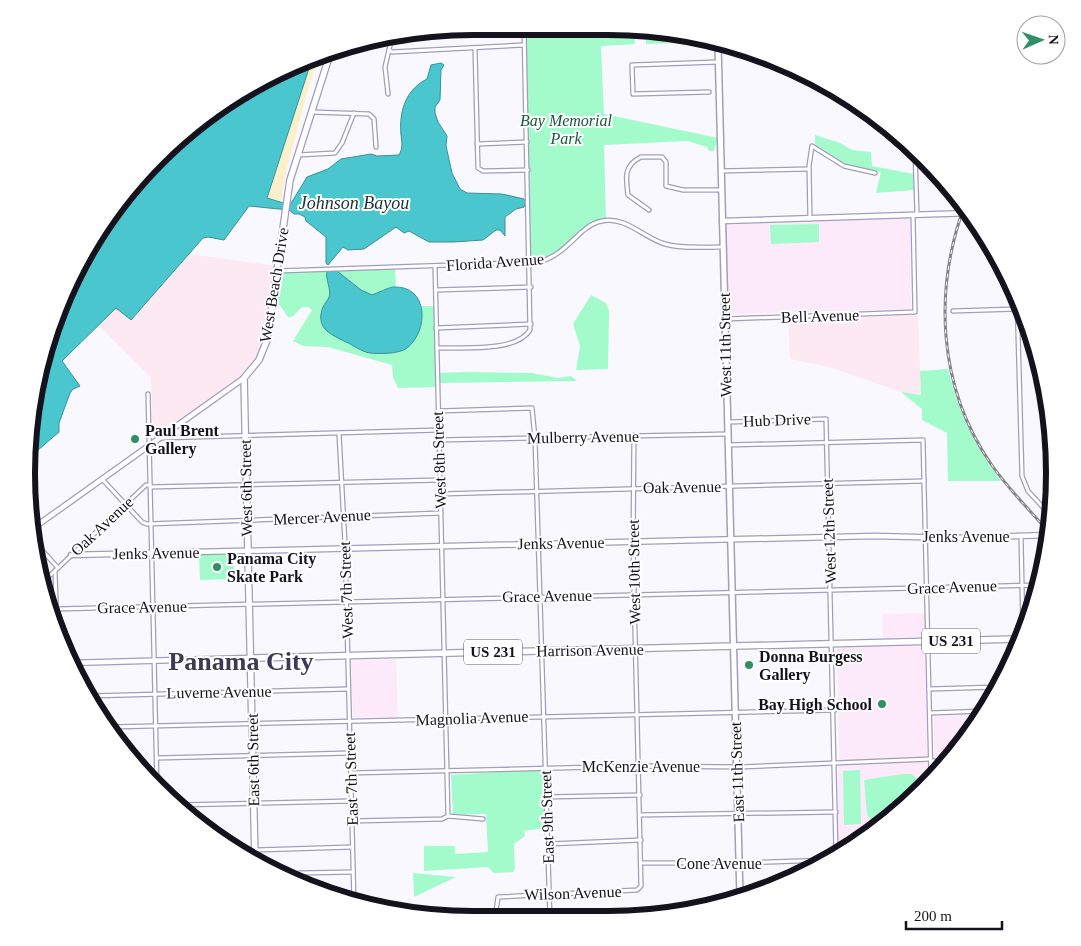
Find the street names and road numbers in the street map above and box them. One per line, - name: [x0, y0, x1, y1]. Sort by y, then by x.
- street label: West Beach Drive: [257, 226, 291, 344]
- street label: Florida Avenue: [446, 250, 544, 274]
- street label: West 11th Street: [716, 292, 734, 398]
- street label: Bell Avenue: [781, 306, 859, 326]
- street label: West 8th Street: [429, 410, 449, 509]
- street label: Hub Drive: [743, 410, 811, 430]
- street label: Mulberry Avenue: [527, 428, 639, 447]
- street label: West 6th Street: [237, 439, 255, 537]
- street label: Oak Avenue: [643, 478, 721, 496]
- street label: West 12th Street: [819, 478, 839, 584]
- street label: Oak Avenue: [68, 493, 136, 559]
- street label: Mercer Avenue: [273, 506, 371, 528]
- street label: West 10th Street: [625, 519, 643, 625]
- street label: Jenks Avenue: [922, 528, 1010, 545]
- street label: Jenks Avenue: [517, 534, 605, 552]
- street label: West 7th Street: [336, 540, 356, 639]
- street label: Jenks Avenue: [112, 544, 200, 562]
- street label: Grace Avenue: [907, 577, 997, 597]
- street label: Grace Avenue: [502, 587, 592, 605]
- street label: Grace Avenue: [97, 598, 187, 616]
- road number: US 231: [922, 628, 980, 654]
- road number: US 231: [464, 640, 522, 664]
- street label: Harrison Avenue: [536, 641, 644, 659]
- street label: Luverne Avenue: [166, 683, 272, 701]
- street label: Magnolia Avenue: [415, 708, 529, 729]
- street label: East 6th Street: [244, 713, 262, 807]
- street label: East 11th Street: [727, 721, 747, 823]
- street label: East 7th Street: [341, 732, 361, 826]
- street label: McKenzie Avenue: [582, 758, 700, 775]
- street label: East 9th Street: [537, 770, 557, 864]
- street label: Cone Avenue: [676, 855, 762, 872]
- street label: Wilson Avenue: [524, 883, 622, 903]

